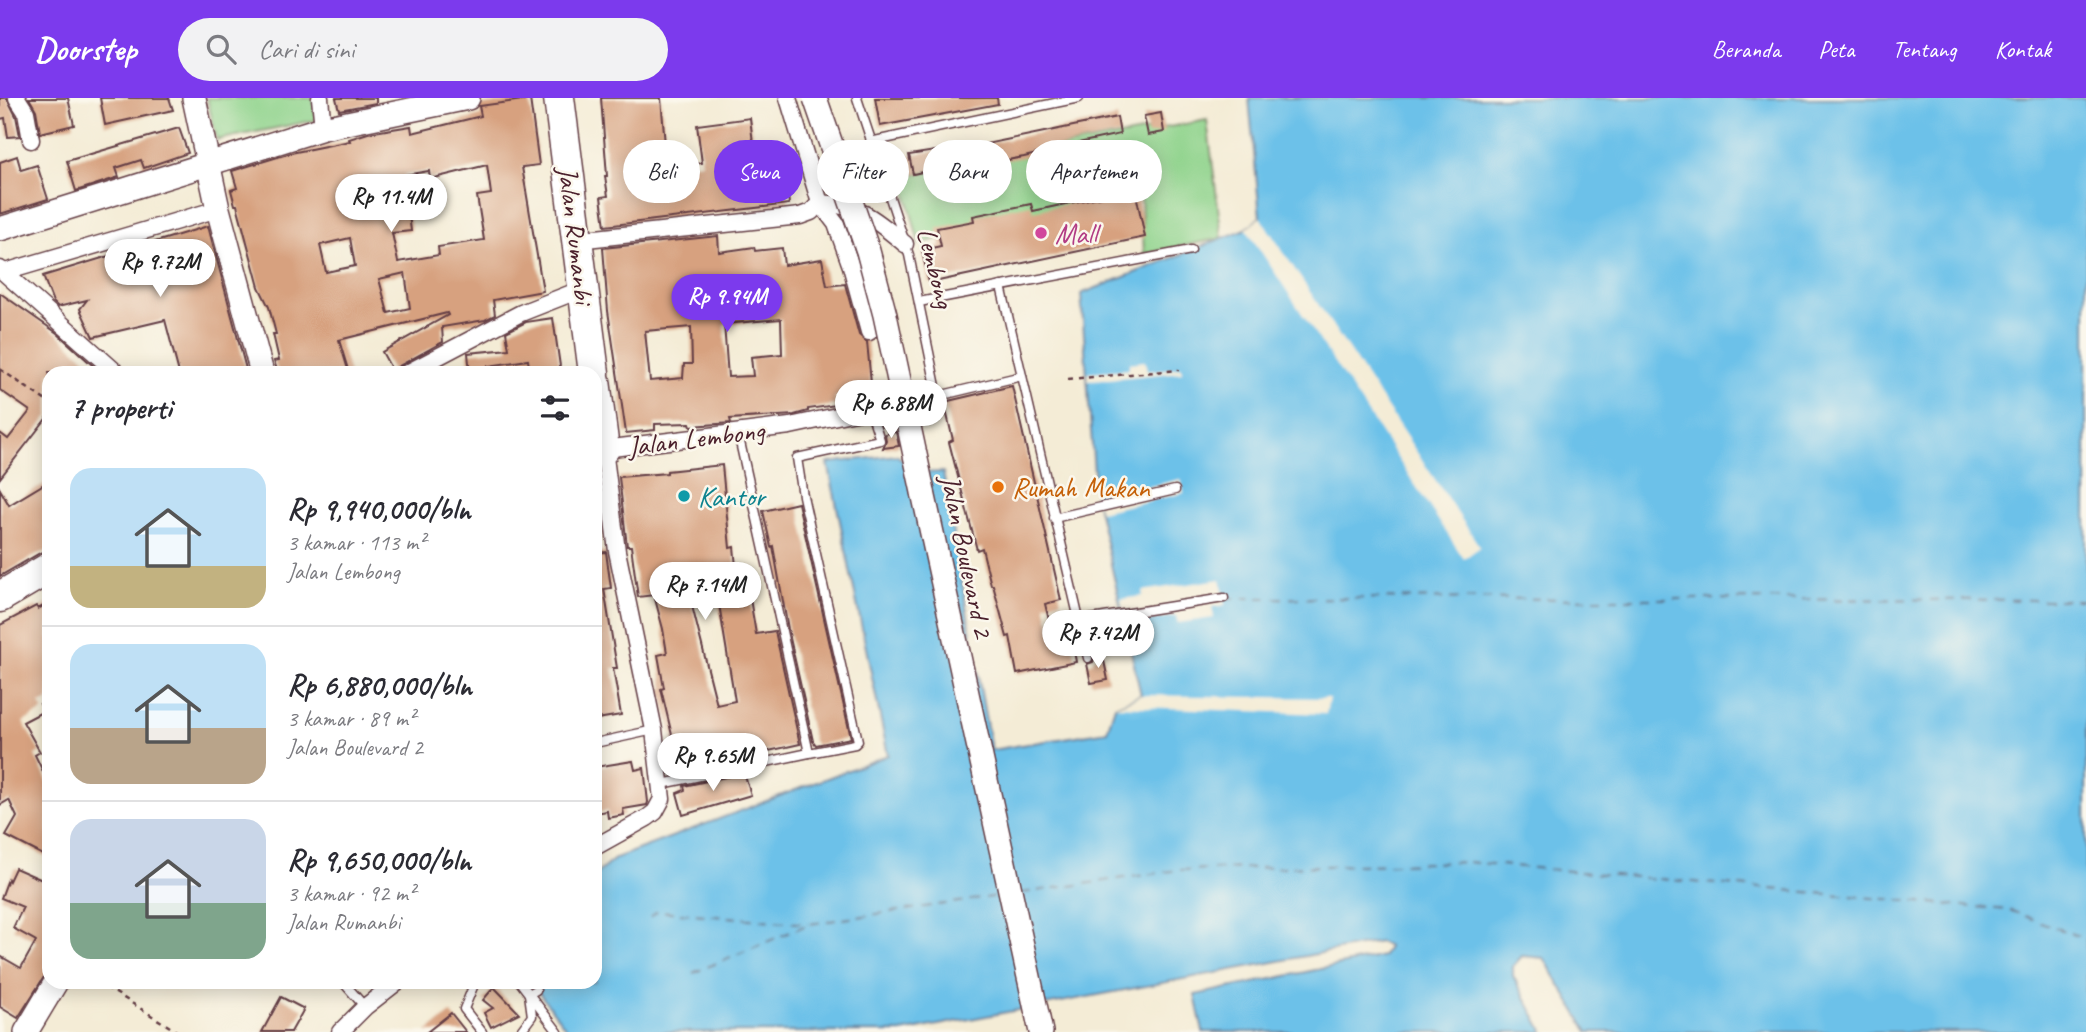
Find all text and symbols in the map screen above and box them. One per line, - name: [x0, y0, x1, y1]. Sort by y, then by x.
- search box: [178, 18, 668, 81]
- text: Doorstep: [35, 28, 136, 70]
- icon: search: [202, 30, 240, 68]
- text: Cari di sini: [258, 33, 354, 66]
- text: Beranda: [1712, 34, 1780, 64]
- text: Peta: [1818, 34, 1854, 64]
- text: Tentang: [1892, 34, 1957, 64]
- text: Kontak: [1995, 34, 2051, 64]
- chip: Beli: [623, 140, 700, 203]
- chip: Sewa: [714, 140, 803, 203]
- chip: Filter: [817, 140, 909, 203]
- chip: Baru: [923, 140, 1012, 203]
- chip: Apartemen: [1026, 140, 1162, 203]
- street label: Jalan Rumanbi: [550, 162, 602, 309]
- pin: Rp 11.4M: [319, 174, 463, 234]
- text: Rp 11.4M: [351, 182, 431, 211]
- place label: Mall: [1055, 216, 1102, 251]
- street label: Lembong: [909, 224, 963, 313]
- marker: Mall: [1033, 225, 1049, 241]
- pin: Rp 9.72M: [88, 240, 232, 299]
- text: Rp 9.72M: [120, 247, 200, 276]
- pin: Rp 9.94M: [655, 274, 799, 334]
- text: Rp 9.94M: [687, 282, 767, 311]
- pin: Rp 6.88M: [819, 380, 963, 440]
- text: Rp 6.88M: [851, 388, 931, 417]
- text: 7 properti: [70, 389, 172, 427]
- icon: filters: [536, 389, 574, 427]
- street label: Jalan Lembong: [624, 412, 768, 464]
- street label: Jalan Boulevard 2: [932, 469, 1002, 643]
- place label: Rumah Makan: [1012, 470, 1151, 505]
- place label: Kantor: [698, 479, 767, 514]
- marker: Rumah Makan: [990, 479, 1006, 495]
- marker: Kantor: [676, 488, 692, 504]
- text: Rp 9,940,000/bln: [287, 490, 471, 528]
- icon: home: [126, 496, 210, 580]
- text: 3 kamar · 113 m²: [287, 528, 425, 557]
- text: Jalan Lembong: [287, 557, 400, 586]
- pin: Rp 7.14M: [633, 562, 777, 622]
- text: Rp 7.14M: [665, 570, 745, 599]
- pin: Rp 7.42M: [1026, 610, 1170, 670]
- text: Rp 7.42M: [1058, 618, 1138, 647]
- text: Rp 6,880,000/bln: [287, 666, 472, 704]
- icon: home: [126, 672, 210, 756]
- text: 3 kamar · 89 m²: [287, 704, 415, 733]
- text: Jalan Boulevard 2: [287, 733, 423, 762]
- pin: Rp 9.65M: [641, 734, 785, 793]
- text: Rp 9.65M: [673, 741, 753, 770]
- text: Rp 9,650,000/bln: [287, 841, 471, 879]
- icon: home: [126, 847, 210, 931]
- text: 3 kamar · 92 m²: [287, 879, 415, 908]
- text: Jalan Rumanbi: [287, 908, 400, 937]

